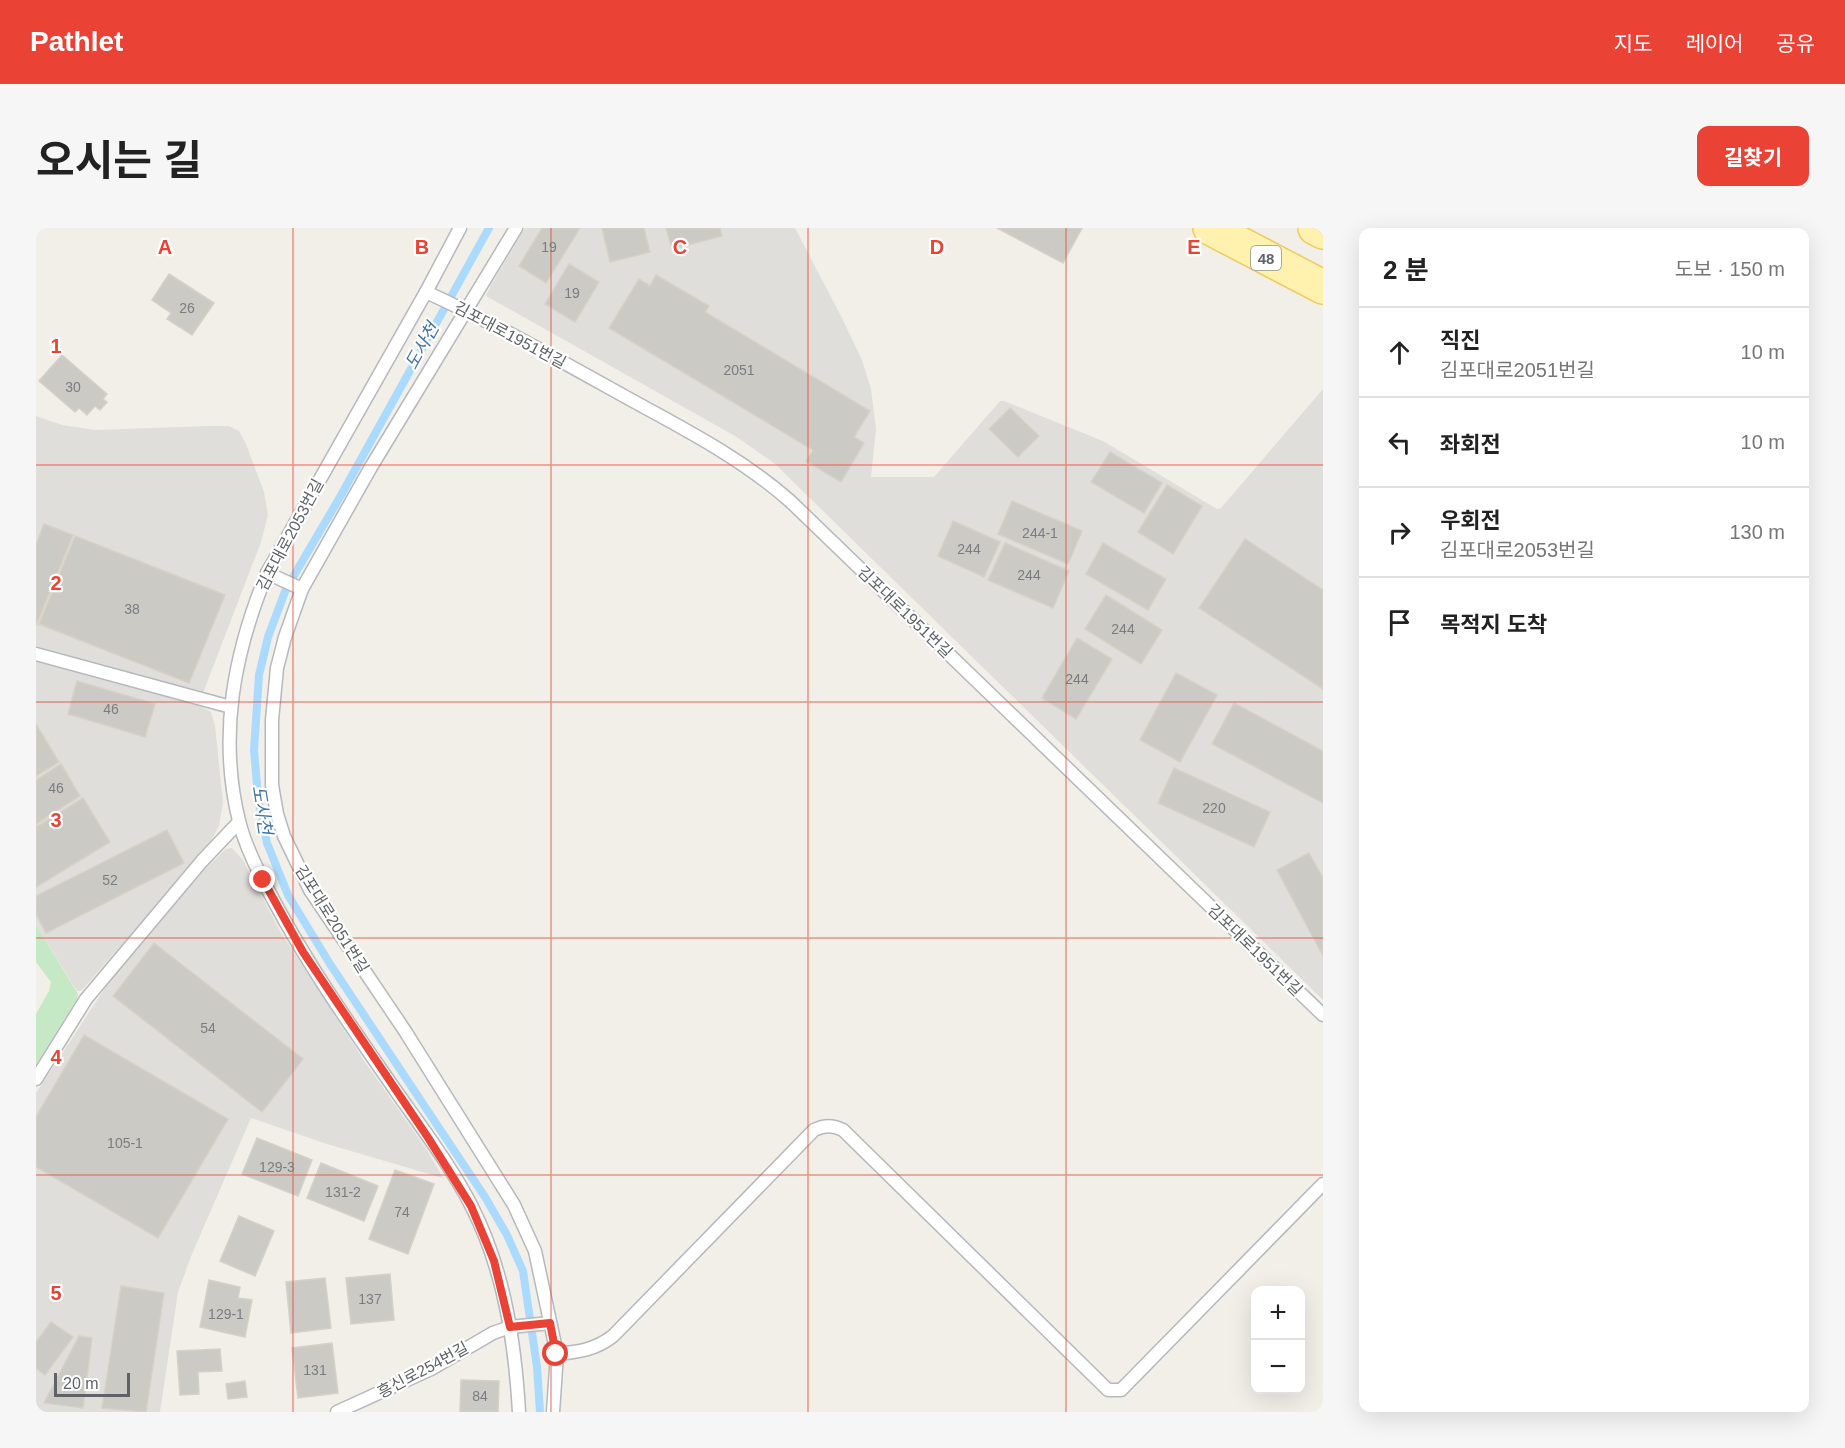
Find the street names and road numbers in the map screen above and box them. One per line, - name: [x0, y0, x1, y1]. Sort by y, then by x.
- road number: 48: [1251, 246, 1281, 270]
- street label: 김포대로1951번길: [451, 298, 569, 372]
- street label: 김포대로2053번길: [253, 476, 327, 594]
- street label: 김포대로1951번길: [855, 563, 955, 661]
- street label: 김포대로2051번길: [292, 862, 372, 976]
- street label: 김포대로1951번길: [1205, 901, 1305, 999]
- street label: 흥신로254번길: [375, 1339, 471, 1401]

